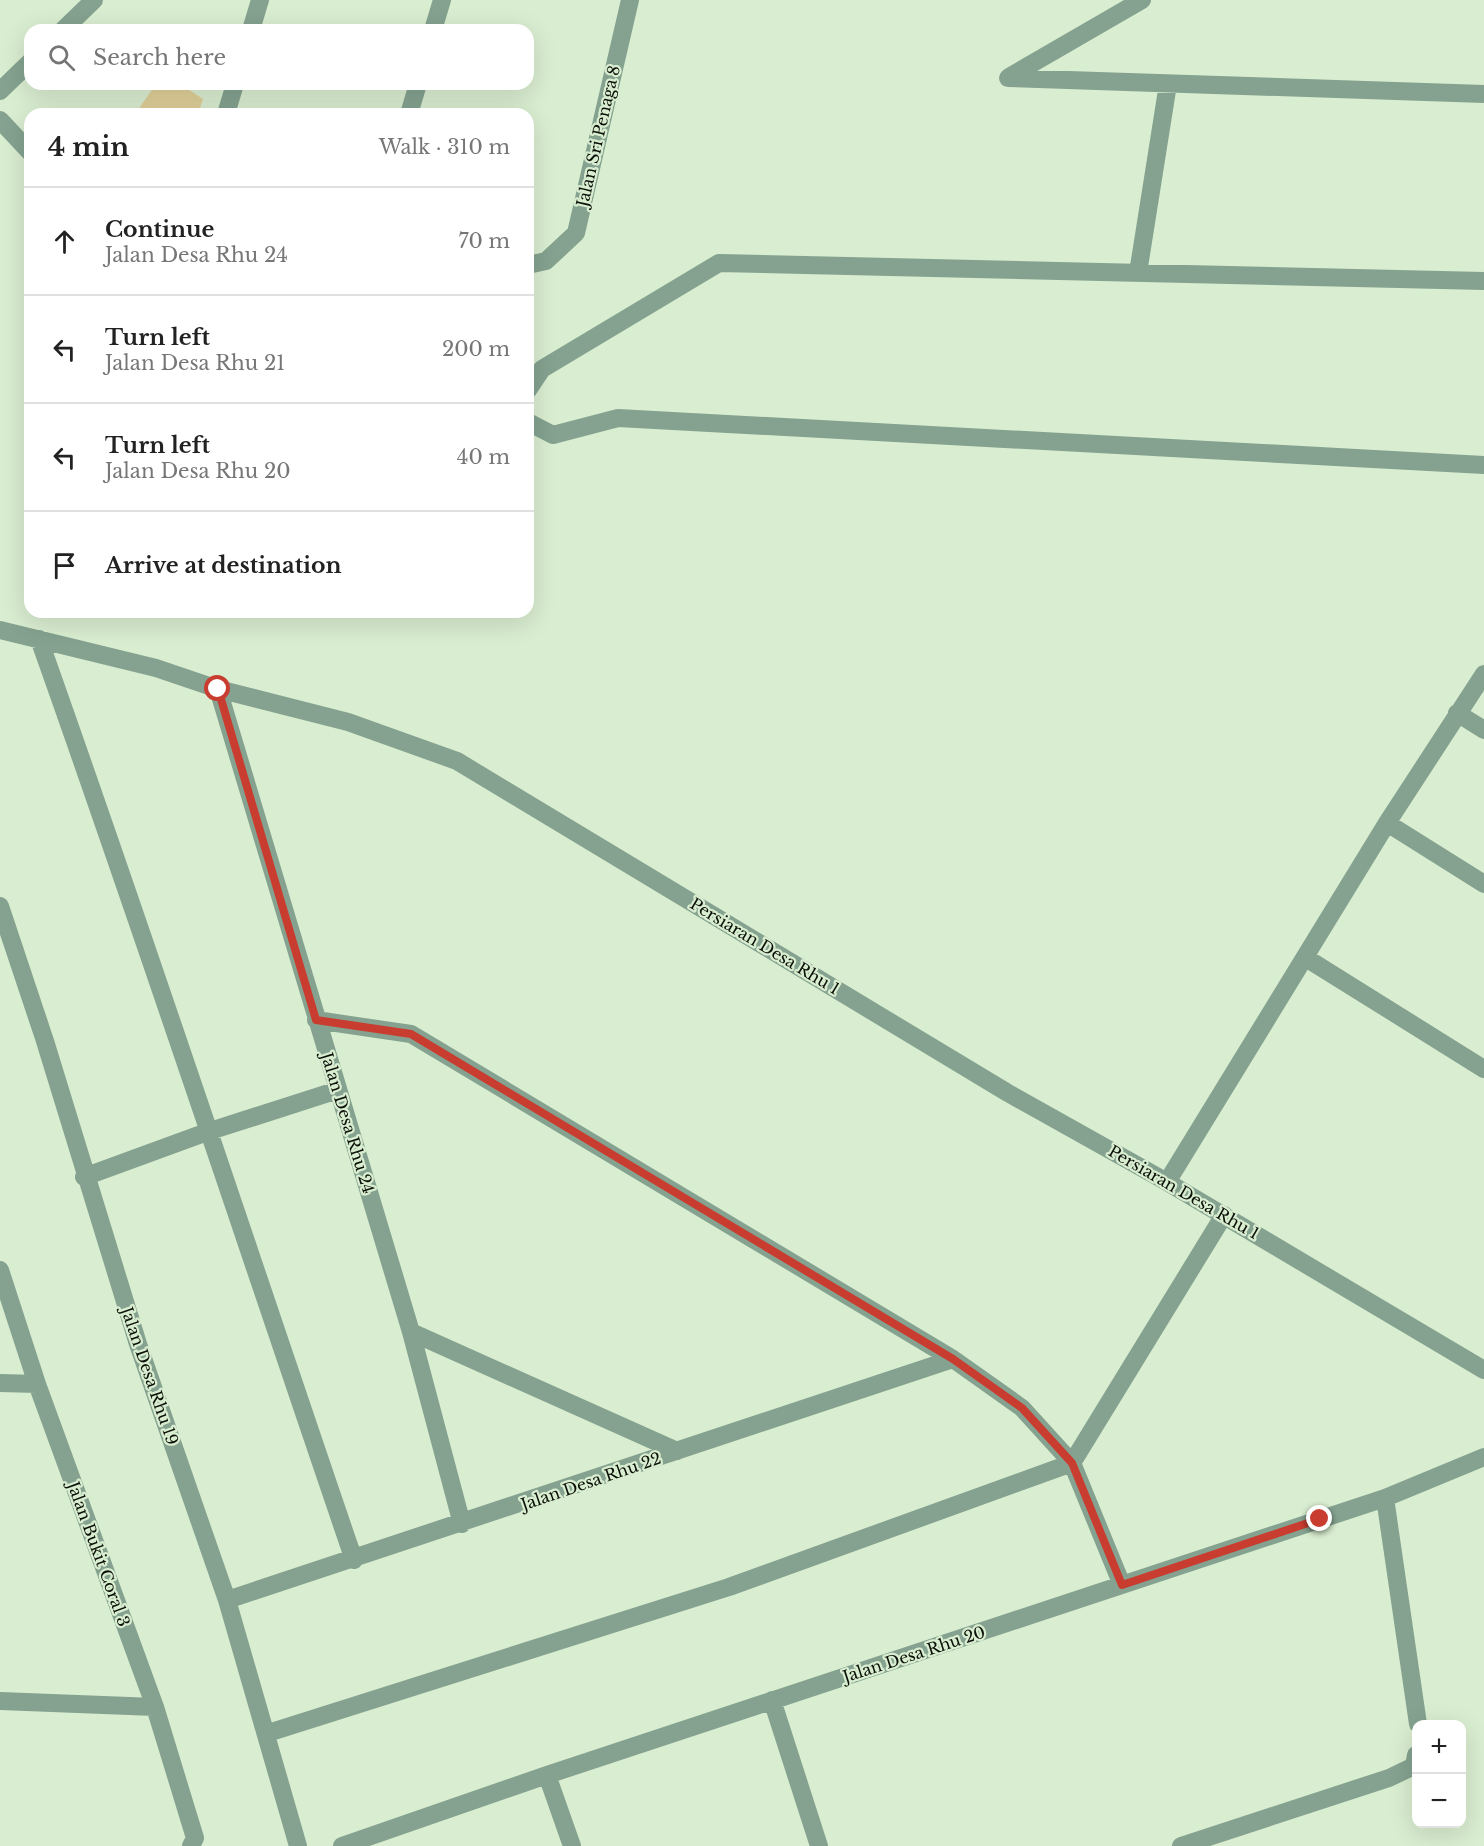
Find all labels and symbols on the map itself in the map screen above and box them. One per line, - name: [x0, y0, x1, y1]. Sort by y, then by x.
- street label: Jalan Sri Penaga 8: [572, 63, 624, 211]
- route start: [204, 675, 230, 701]
- street label: Persiaran Desa Rhu 1: [687, 893, 843, 999]
- street label: Jalan Desa Rhu 24: [316, 1048, 379, 1196]
- street label: Persiaran Desa Rhu 1: [1105, 1141, 1263, 1243]
- street label: Jalan Desa Rhu 19: [116, 1303, 183, 1448]
- street label: Jalan Desa Rhu 22: [516, 1448, 664, 1515]
- street label: Jalan Bukit Coral 3: [63, 1477, 134, 1629]
- route end: [1306, 1505, 1332, 1531]
- street label: Jalan Desa Rhu 20: [838, 1622, 988, 1687]

